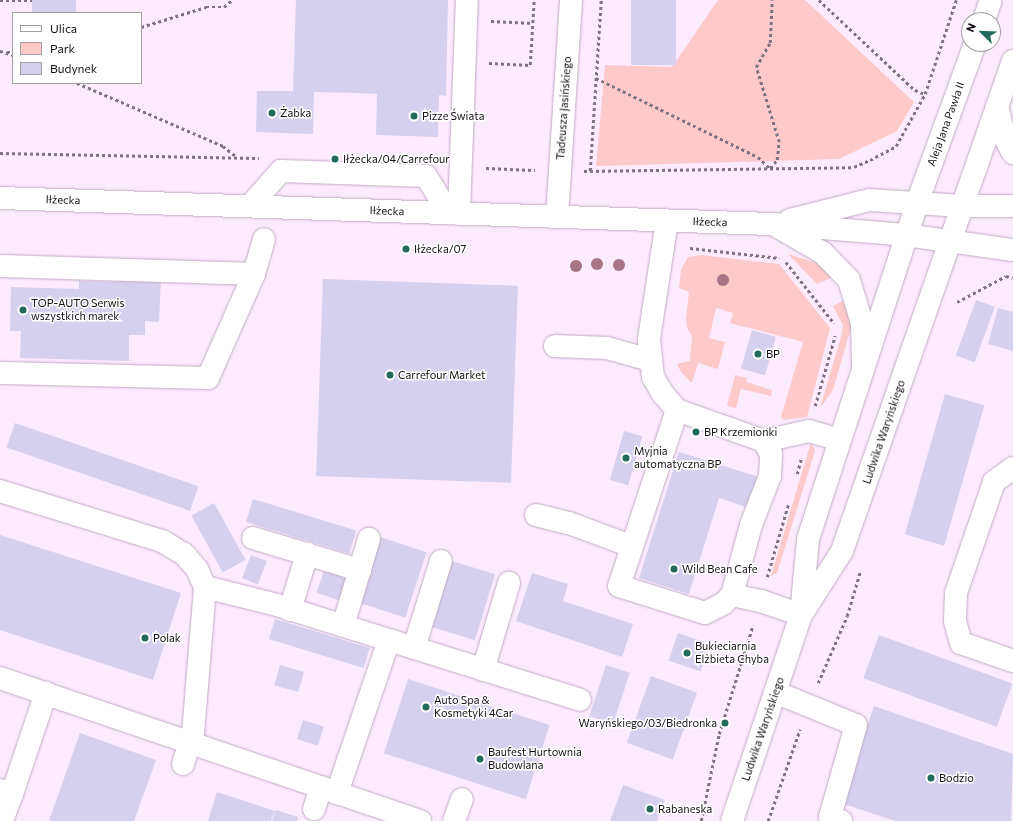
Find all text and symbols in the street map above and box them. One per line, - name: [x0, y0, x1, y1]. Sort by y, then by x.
- legend: [12, 12, 142, 84]
- north arrow: [961, 12, 1001, 52]
- text: Ulica: [50, 21, 77, 35]
- text: N: [963, 21, 978, 34]
- text: Park: [50, 41, 75, 55]
- street label: Tadeusza Jasińskiego: [554, 56, 574, 160]
- text: Budynek: [50, 61, 97, 75]
- street label: Aleja Jana Pawła II: [925, 80, 967, 168]
- place label: Żabka: [280, 106, 311, 120]
- marker: Żabka: [267, 108, 277, 118]
- place label: Pizze Świata: [422, 109, 484, 123]
- marker: Pizze Świata: [409, 111, 419, 121]
- place label: Iłżecka/04/Carrefour: [343, 152, 450, 166]
- marker: Iłżecka/04/Carrefour: [330, 154, 340, 164]
- street label: Iłżecka: [45, 193, 81, 207]
- street label: Iłżecka: [369, 204, 405, 218]
- street label: Iłżecka: [692, 215, 728, 229]
- place label: Iłżecka/07: [414, 242, 466, 256]
- marker: Iłżecka/07: [401, 244, 411, 254]
- place label: TOP-AUTO Serwis wszystkich marek: [31, 297, 124, 323]
- marker: TOP-AUTO Serwis wszystkich marek: [18, 305, 28, 315]
- place label: BP: [766, 347, 780, 361]
- marker: BP: [753, 349, 763, 359]
- place label: Carrefour Market: [398, 368, 485, 382]
- marker: Carrefour Market: [385, 370, 395, 380]
- street label: Ludwika Waryńskiego: [860, 378, 908, 486]
- place label: BP Krzemionki: [704, 425, 777, 439]
- marker: BP Krzemionki: [691, 427, 701, 437]
- place label: Myjnia automatyczna BP: [634, 445, 721, 471]
- marker: Myjnia automatyczna BP: [621, 453, 631, 463]
- place label: Wild Bean Cafe: [682, 562, 758, 576]
- marker: Wild Bean Cafe: [669, 564, 679, 574]
- place label: Polak: [153, 631, 181, 645]
- marker: Polak: [140, 633, 150, 643]
- place label: Bukieciarnia Elżbieta Chyba: [695, 640, 769, 666]
- marker: Bukieciarnia Elżbieta Chyba: [682, 648, 692, 658]
- street label: Ludwika Waryńskiego: [739, 675, 787, 783]
- place label: Auto Spa & Kosmetyki 4Car: [434, 694, 513, 720]
- marker: Auto Spa & Kosmetyki 4Car: [421, 702, 431, 712]
- place label: Waryńskiego/03/Biedronka: [579, 716, 717, 730]
- marker: Waryńskiego/03/Biedronka: [720, 718, 730, 728]
- place label: Baufest Hurtownia Budowlana: [488, 746, 582, 772]
- marker: Baufest Hurtownia Budowlana: [475, 754, 485, 764]
- place label: Bodzio: [939, 771, 974, 785]
- marker: Bodzio: [926, 773, 936, 783]
- place label: Rabaneska: [658, 802, 712, 816]
- marker: Rabaneska: [645, 804, 655, 814]

